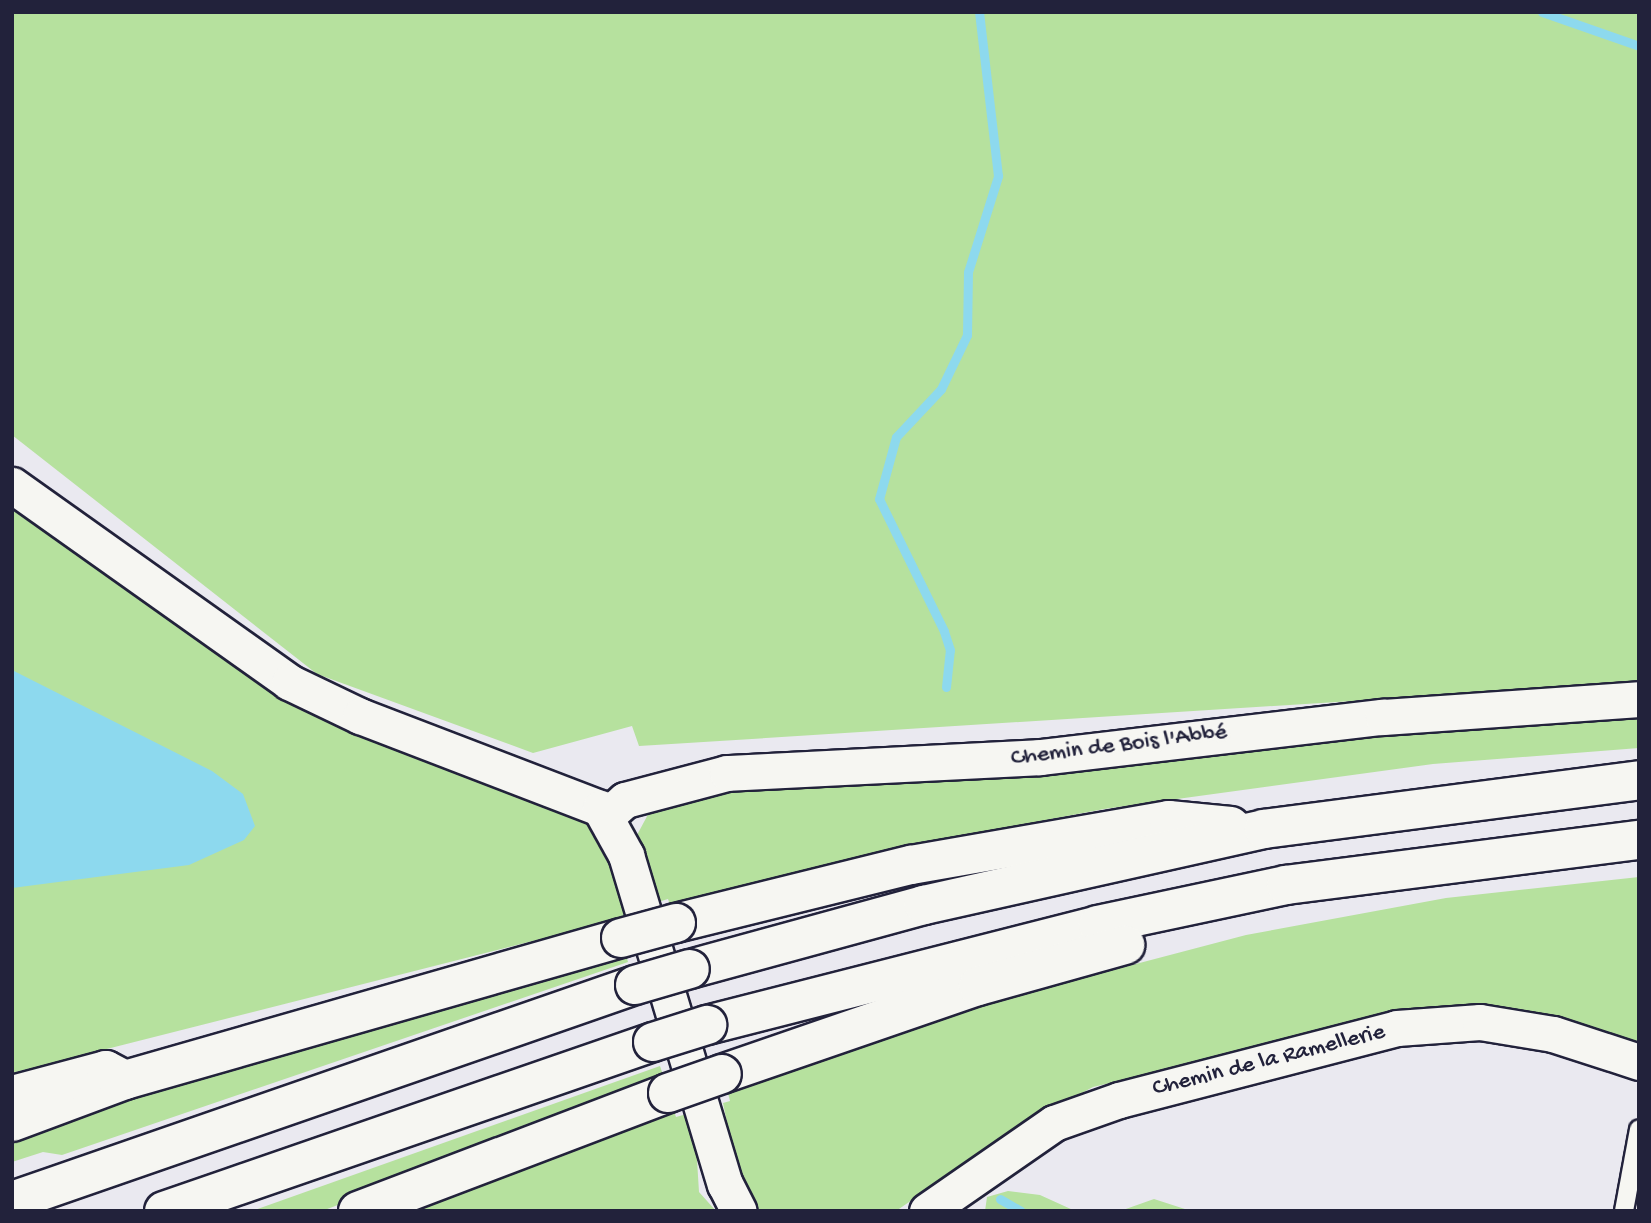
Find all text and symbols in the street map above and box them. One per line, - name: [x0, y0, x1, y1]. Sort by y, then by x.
- street label: Chemin de Bois l'Abbé: [1009, 718, 1229, 774]
- street label: Chemin de la Ramellerie: [1150, 1018, 1388, 1104]

